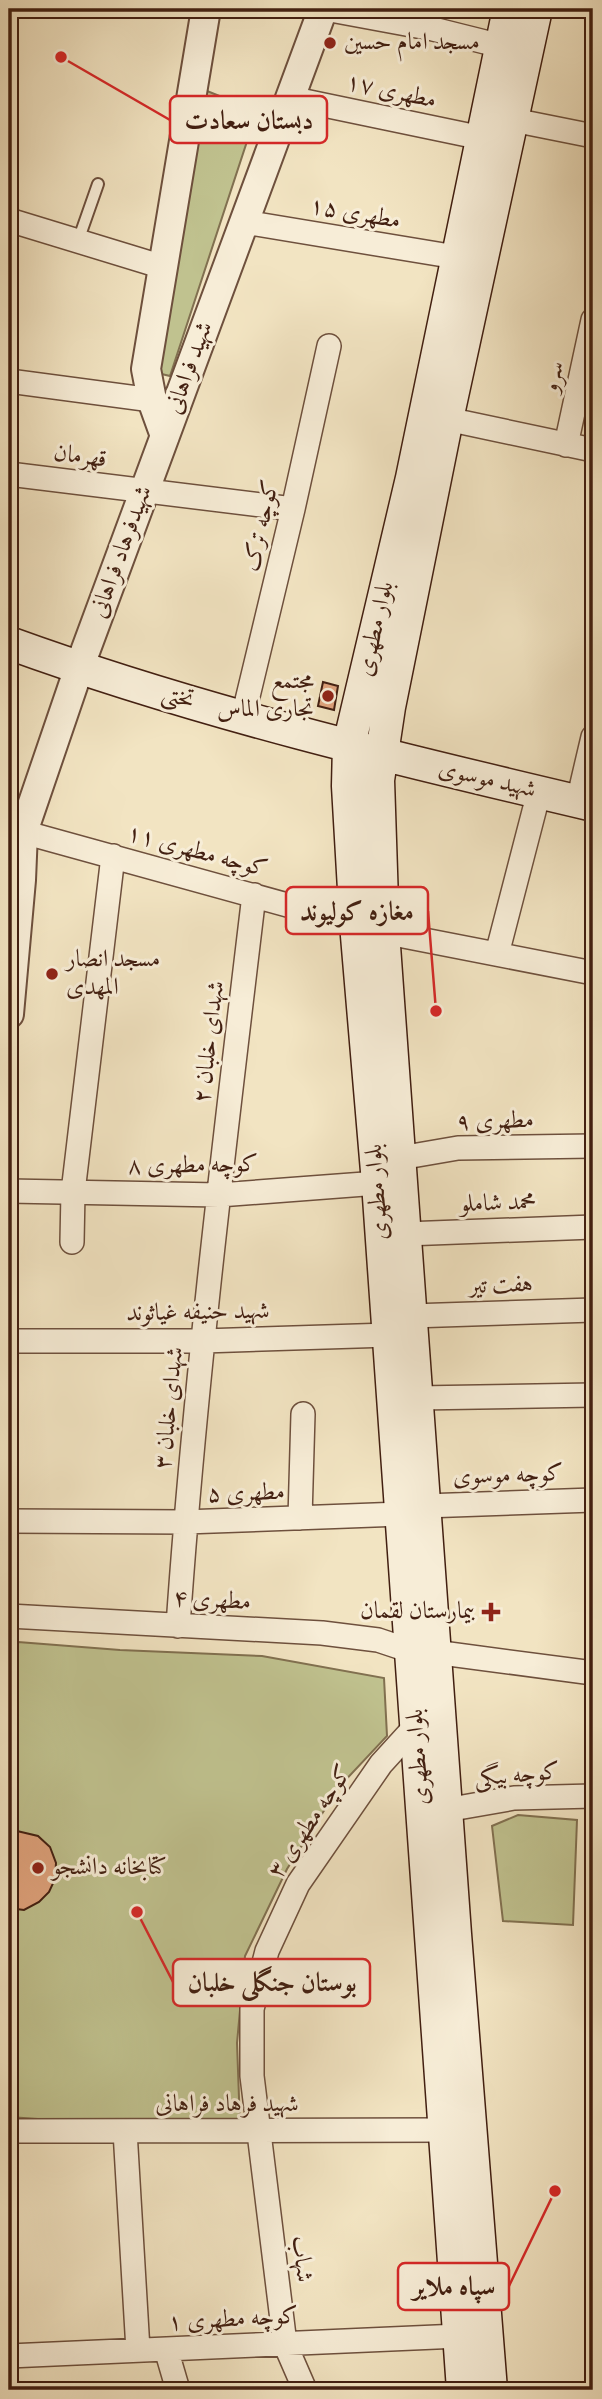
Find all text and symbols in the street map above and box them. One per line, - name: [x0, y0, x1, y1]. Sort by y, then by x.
- place label: مسجد امام حسین: [344, 26, 480, 62]
- marker: مسجد امام حسین: [322, 35, 338, 51]
- street label: مطهری ۱۷: [343, 66, 439, 118]
- callout: دبستان سعادت: [170, 96, 327, 143]
- text: دبستان سعادت: [185, 104, 313, 141]
- street label: مطهری ۱۵: [307, 189, 403, 239]
- street label: شهید فراهانی: [158, 317, 222, 419]
- street label: سرو: [534, 358, 574, 399]
- street label: قهرمان: [51, 436, 109, 478]
- street label: کوچه ترک: [235, 477, 289, 575]
- street label: شهیدفرهاد فراهانی: [82, 481, 162, 623]
- street label: بلوار مطهری: [349, 578, 403, 680]
- place label: مجتمع تجاری الماس: [217, 665, 314, 727]
- street label: تختی: [158, 677, 198, 719]
- marker: مجتمع تجاری الماس: [320, 688, 336, 704]
- street label: شهید موسوی: [435, 752, 539, 808]
- street label: کوچه مطهری ۱۱: [123, 817, 271, 887]
- callout: مغازه کولیوند: [286, 887, 428, 934]
- text: مغازه کولیوند: [300, 895, 414, 932]
- place label: مسجد انصار المهدی: [64, 943, 160, 1005]
- marker: مسجد انصار المهدی: [44, 966, 60, 982]
- street label: شهدای خلبان ۲: [186, 979, 234, 1105]
- street label: مطهری ۹: [456, 1104, 534, 1140]
- street label: بلوار مطهری: [358, 1143, 398, 1241]
- street label: کوچه مطهری ۸: [127, 1148, 259, 1184]
- street label: محمد شاملو: [456, 1186, 537, 1222]
- street label: هفت تیر: [465, 1268, 534, 1304]
- street label: شهید حنیفه غیاثوند: [126, 1295, 270, 1331]
- street label: شهدای خلبان ۳: [147, 1345, 193, 1471]
- street label: کوچه موسوی: [452, 1457, 564, 1495]
- street label: مطهری ۵: [207, 1476, 285, 1512]
- street label: مطهری ۴: [172, 1582, 252, 1620]
- place label: بیمارستان لقمان: [360, 1595, 475, 1629]
- marker: بیمارستان لقمان: [481, 1602, 501, 1622]
- street label: بلوار مطهری: [399, 1708, 439, 1806]
- street label: کوچه بیگی: [473, 1755, 561, 1797]
- street label: کوچه مطهری ۳: [260, 1758, 362, 1886]
- place label: کتابخانه دانشجو: [50, 1851, 167, 1885]
- marker: کتابخانه دانشجو: [30, 1860, 46, 1876]
- callout: بوستان جنگلی خلبان: [173, 1959, 370, 2006]
- text: بوستان جنگلی خلبان: [187, 1965, 357, 2003]
- street label: شهید فرهاد فراهانی: [155, 2088, 299, 2122]
- street label: شهاب: [281, 2234, 321, 2284]
- callout: سپاه ملایر: [398, 2263, 509, 2310]
- text: سپاه ملایر: [410, 2270, 495, 2307]
- street label: کوچه مطهری ۱: [167, 2300, 299, 2340]

